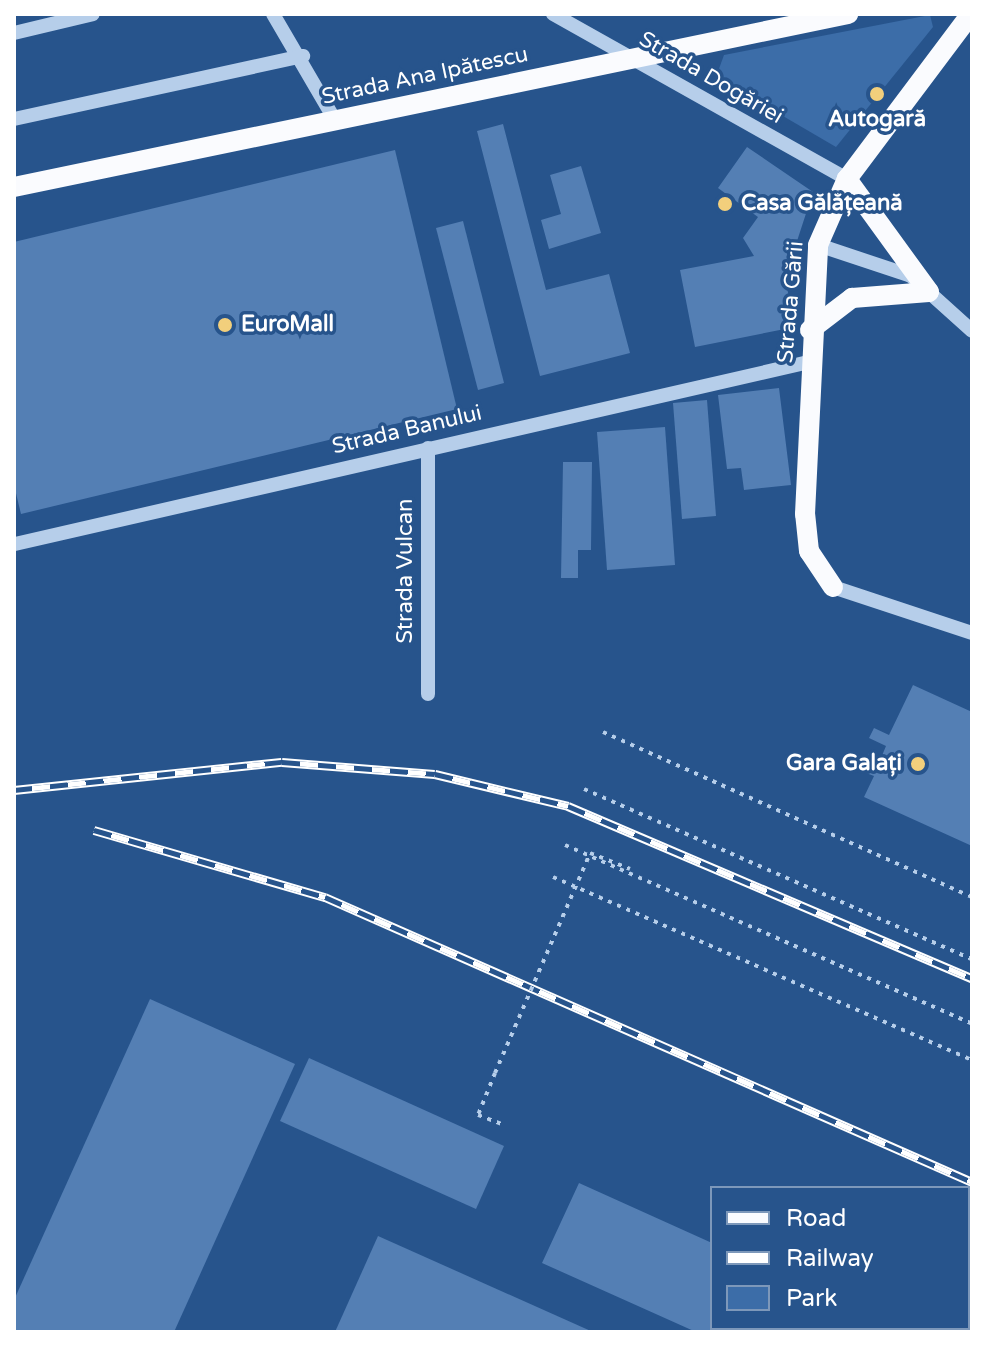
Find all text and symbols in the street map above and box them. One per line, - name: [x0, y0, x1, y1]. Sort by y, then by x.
- street label: Strada Dogăriei: [634, 26, 788, 130]
- street label: Strada Ana Ipătescu: [319, 41, 531, 111]
- marker: Autogară: [868, 85, 886, 103]
- place label: Autogară: [828, 107, 926, 133]
- place label: Casa Gălățeană: [741, 191, 903, 217]
- marker: Casa Gălățeană: [716, 195, 734, 213]
- street label: Strada Gării: [773, 240, 809, 364]
- place label: EuroMall: [241, 312, 334, 338]
- marker: EuroMall: [216, 316, 234, 334]
- street label: Strada Banului: [330, 400, 484, 460]
- street label: Strada Vulcan: [393, 499, 419, 643]
- place label: Gara Galați: [786, 751, 902, 777]
- marker: Gara Galați: [909, 755, 927, 773]
- legend: [710, 1186, 970, 1330]
- text: Road: [786, 1204, 846, 1233]
- text: Railway: [786, 1244, 874, 1273]
- text: Park: [786, 1284, 837, 1313]

